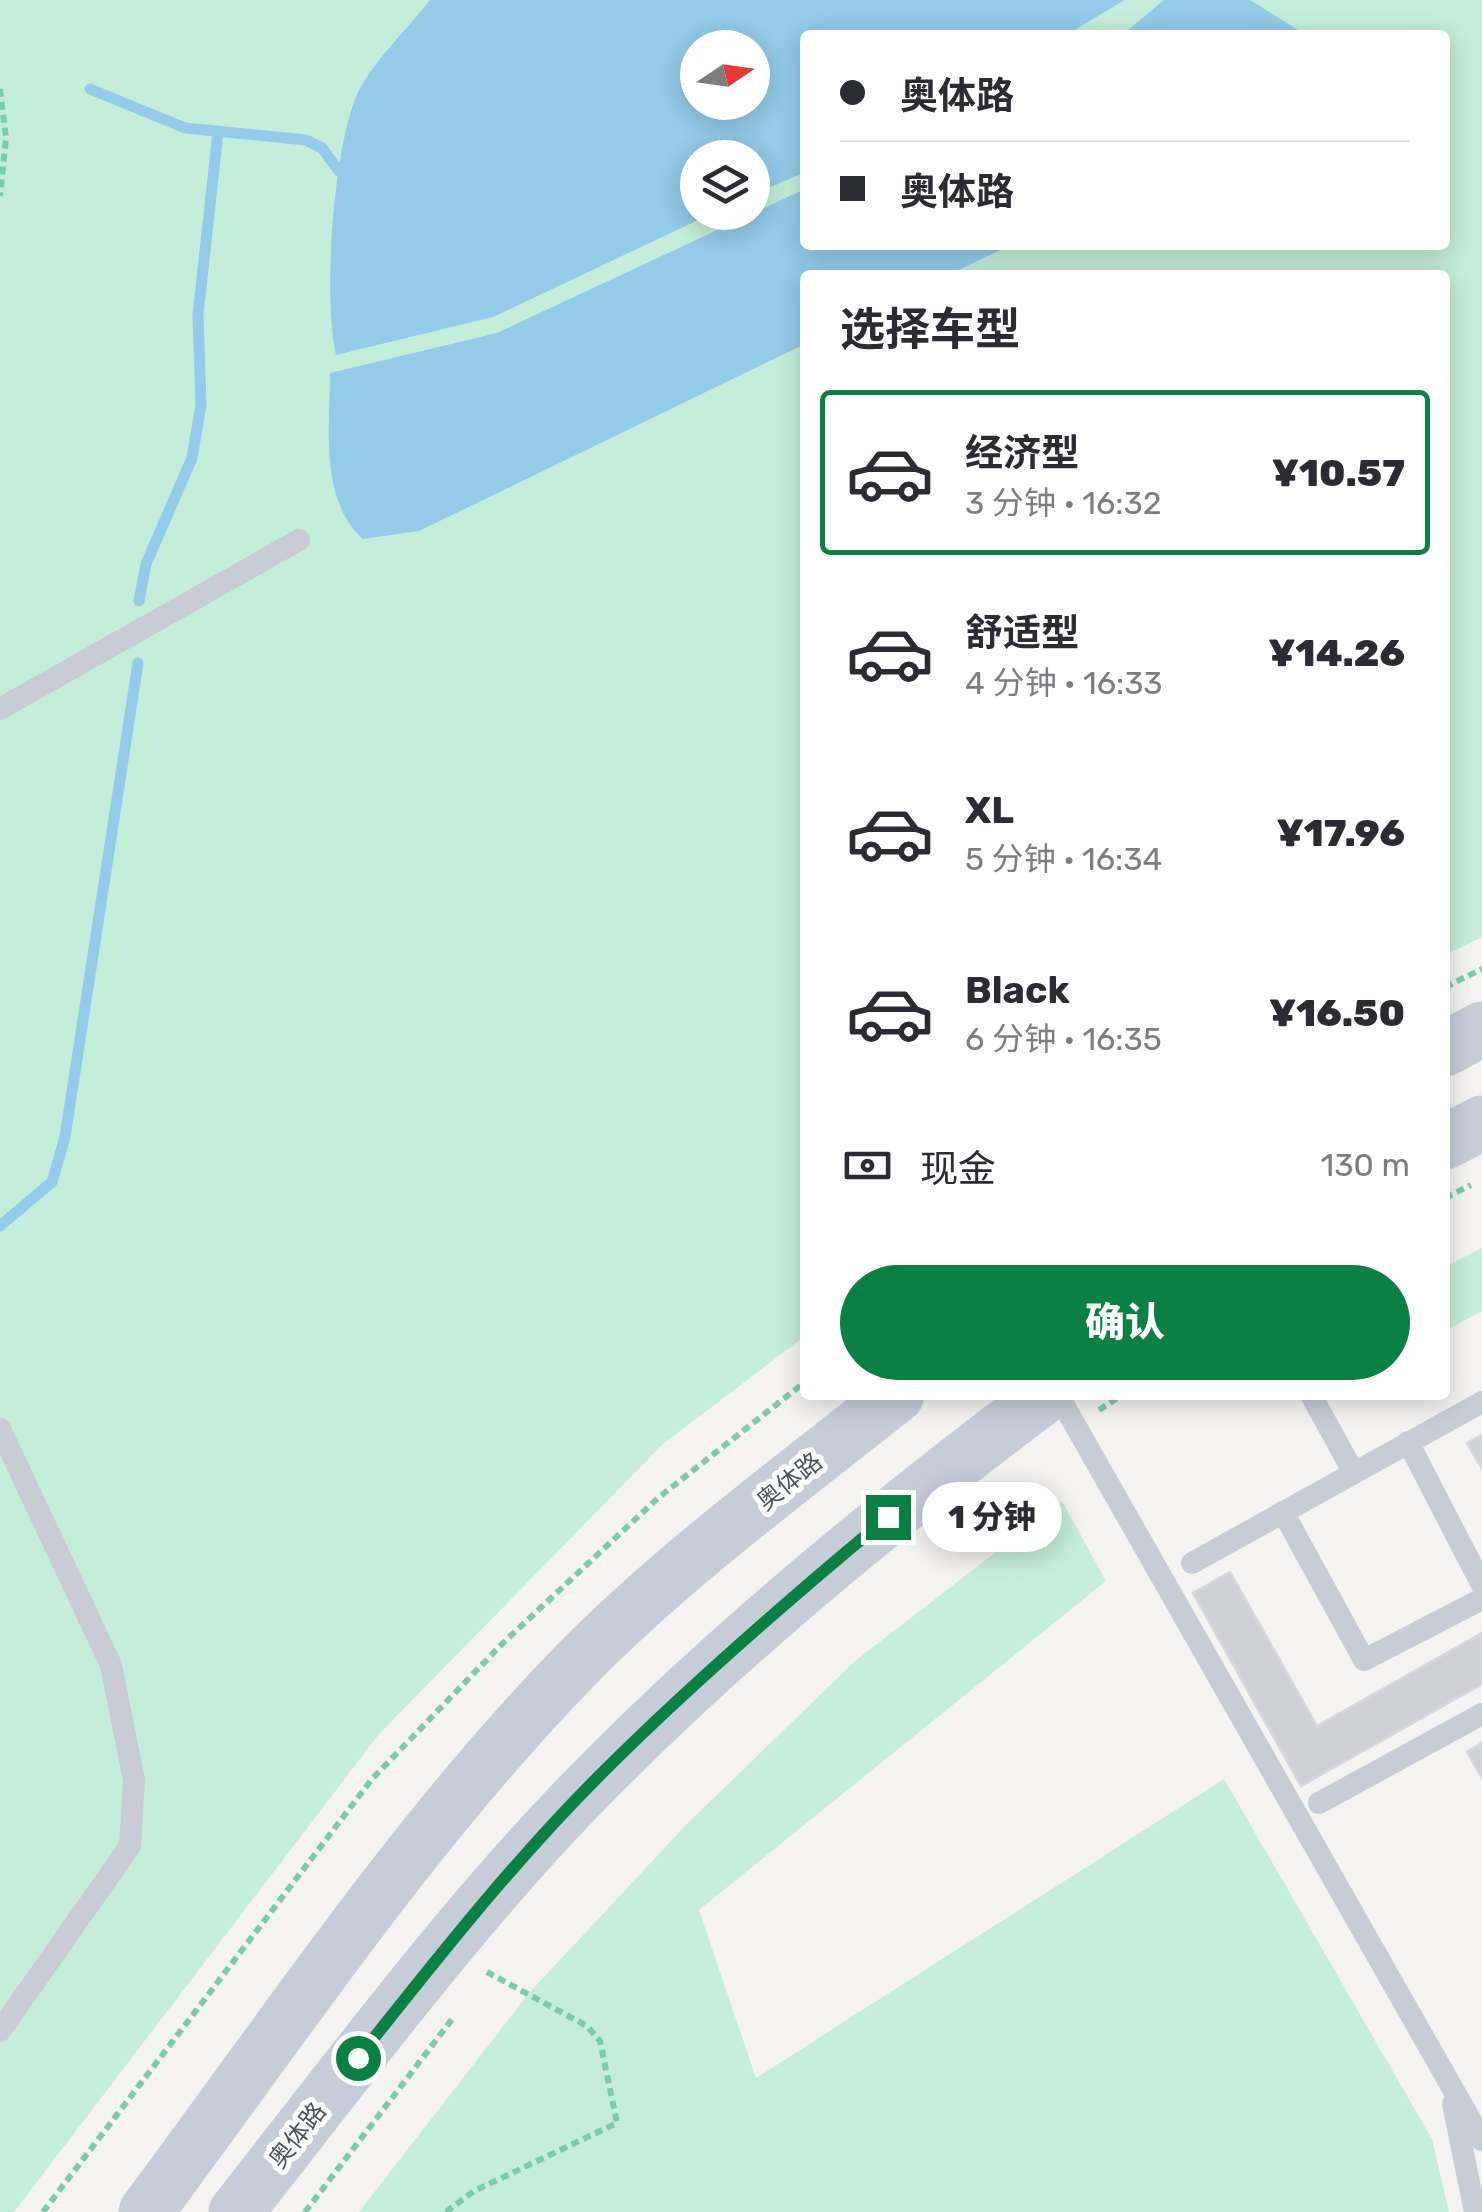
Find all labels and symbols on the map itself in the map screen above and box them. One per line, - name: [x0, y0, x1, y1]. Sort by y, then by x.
- north arrow: [680, 30, 770, 120]
- street label: 奥体路: [751, 1447, 828, 1516]
- callout: 1 分钟: [923, 1482, 1063, 1552]
- route end: [866, 1495, 911, 1540]
- route start: [336, 2036, 381, 2081]
- street label: 奥体路: [263, 2097, 332, 2174]

